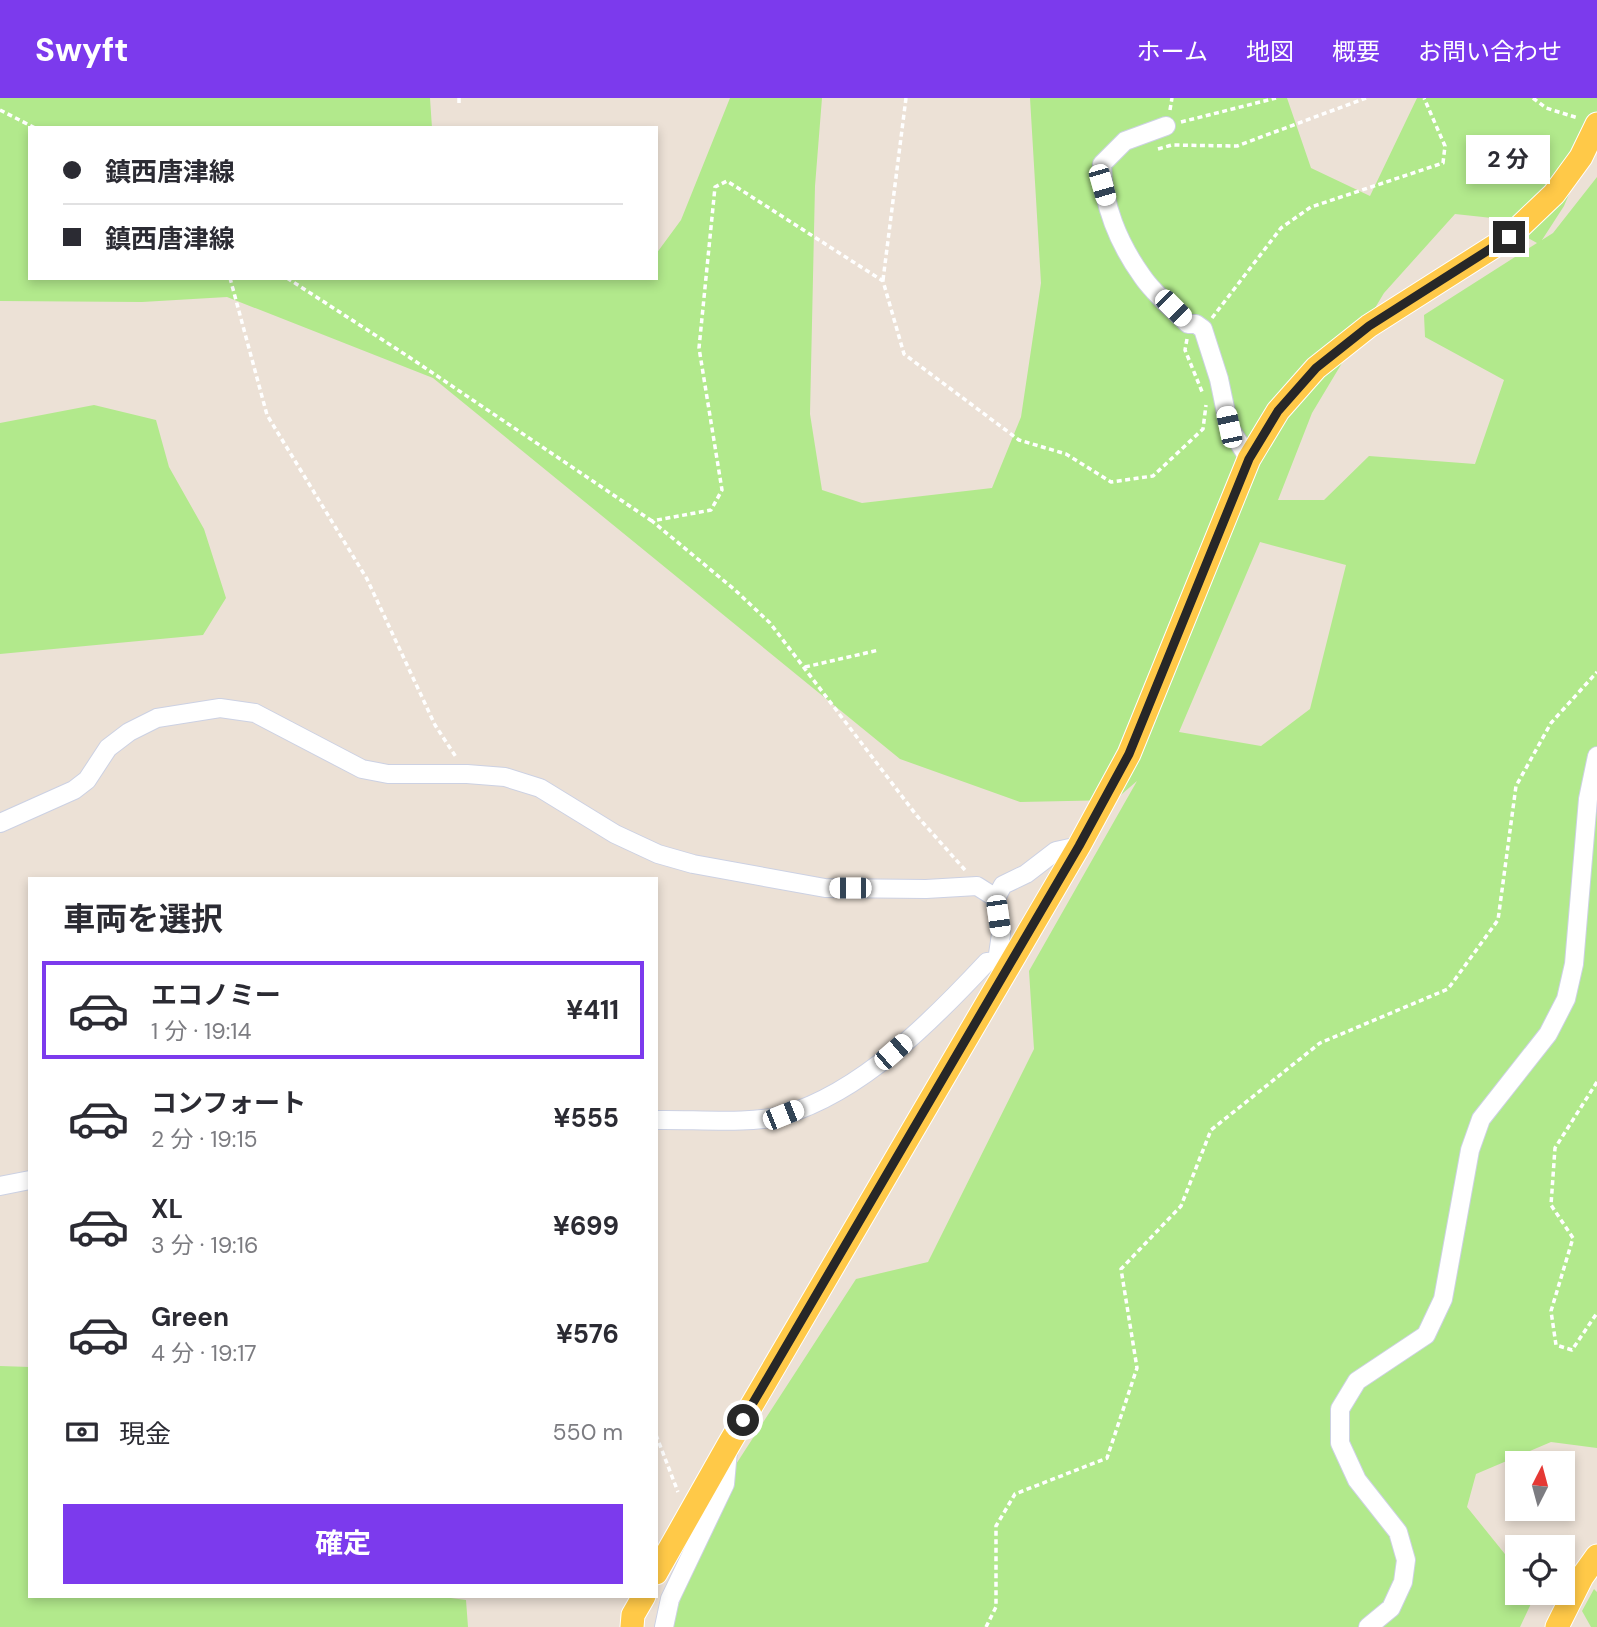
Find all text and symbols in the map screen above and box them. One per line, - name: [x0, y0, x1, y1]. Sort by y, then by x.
- text: Swyft: [35, 28, 128, 71]
- text: ホーム: [1137, 36, 1208, 67]
- text: 地図: [1246, 36, 1294, 67]
- text: 概要: [1332, 36, 1380, 67]
- text: お問い合わせ: [1418, 36, 1562, 67]
- callout: 2 分: [1467, 136, 1551, 184]
- text: 2 分: [1487, 144, 1529, 174]
- text: 鎮西唐津線: [105, 155, 235, 189]
- car: [1087, 162, 1118, 208]
- route end: [1493, 221, 1525, 253]
- text: 鎮西唐津線: [105, 222, 235, 256]
- car: [1151, 286, 1196, 330]
- car: [1215, 404, 1244, 450]
- car: [830, 878, 872, 899]
- car: [985, 894, 1012, 938]
- text: 車両を選択: [63, 898, 223, 940]
- text: エコノミー: [151, 978, 281, 1012]
- icon: car: [67, 979, 130, 1042]
- text: ¥411: [566, 993, 619, 1027]
- text: 1 分 · 19:14: [151, 1016, 252, 1046]
- car: [871, 1030, 916, 1074]
- text: コンフォート: [151, 1086, 306, 1120]
- icon: car: [67, 1087, 130, 1150]
- car: [760, 1097, 807, 1133]
- text: ¥555: [554, 1101, 619, 1135]
- text: 2 分 · 19:15: [151, 1124, 258, 1154]
- text: XL: [151, 1192, 183, 1226]
- icon: car: [67, 1195, 130, 1258]
- text: ¥699: [553, 1209, 619, 1243]
- text: 3 分 · 19:16: [151, 1230, 258, 1260]
- text: Green: [151, 1300, 229, 1334]
- icon: car: [67, 1303, 130, 1366]
- text: ¥576: [556, 1317, 619, 1351]
- text: 4 分 · 19:17: [151, 1338, 257, 1368]
- route start: [727, 1404, 759, 1436]
- icon: cash: [63, 1413, 101, 1451]
- text: 現金: [119, 1417, 171, 1451]
- text: 550 m: [553, 1417, 623, 1447]
- north arrow: [1505, 1451, 1575, 1521]
- map controls: [1505, 1451, 1575, 1605]
- button: 確定: [63, 1504, 623, 1584]
- button: locate: [1505, 1535, 1575, 1605]

